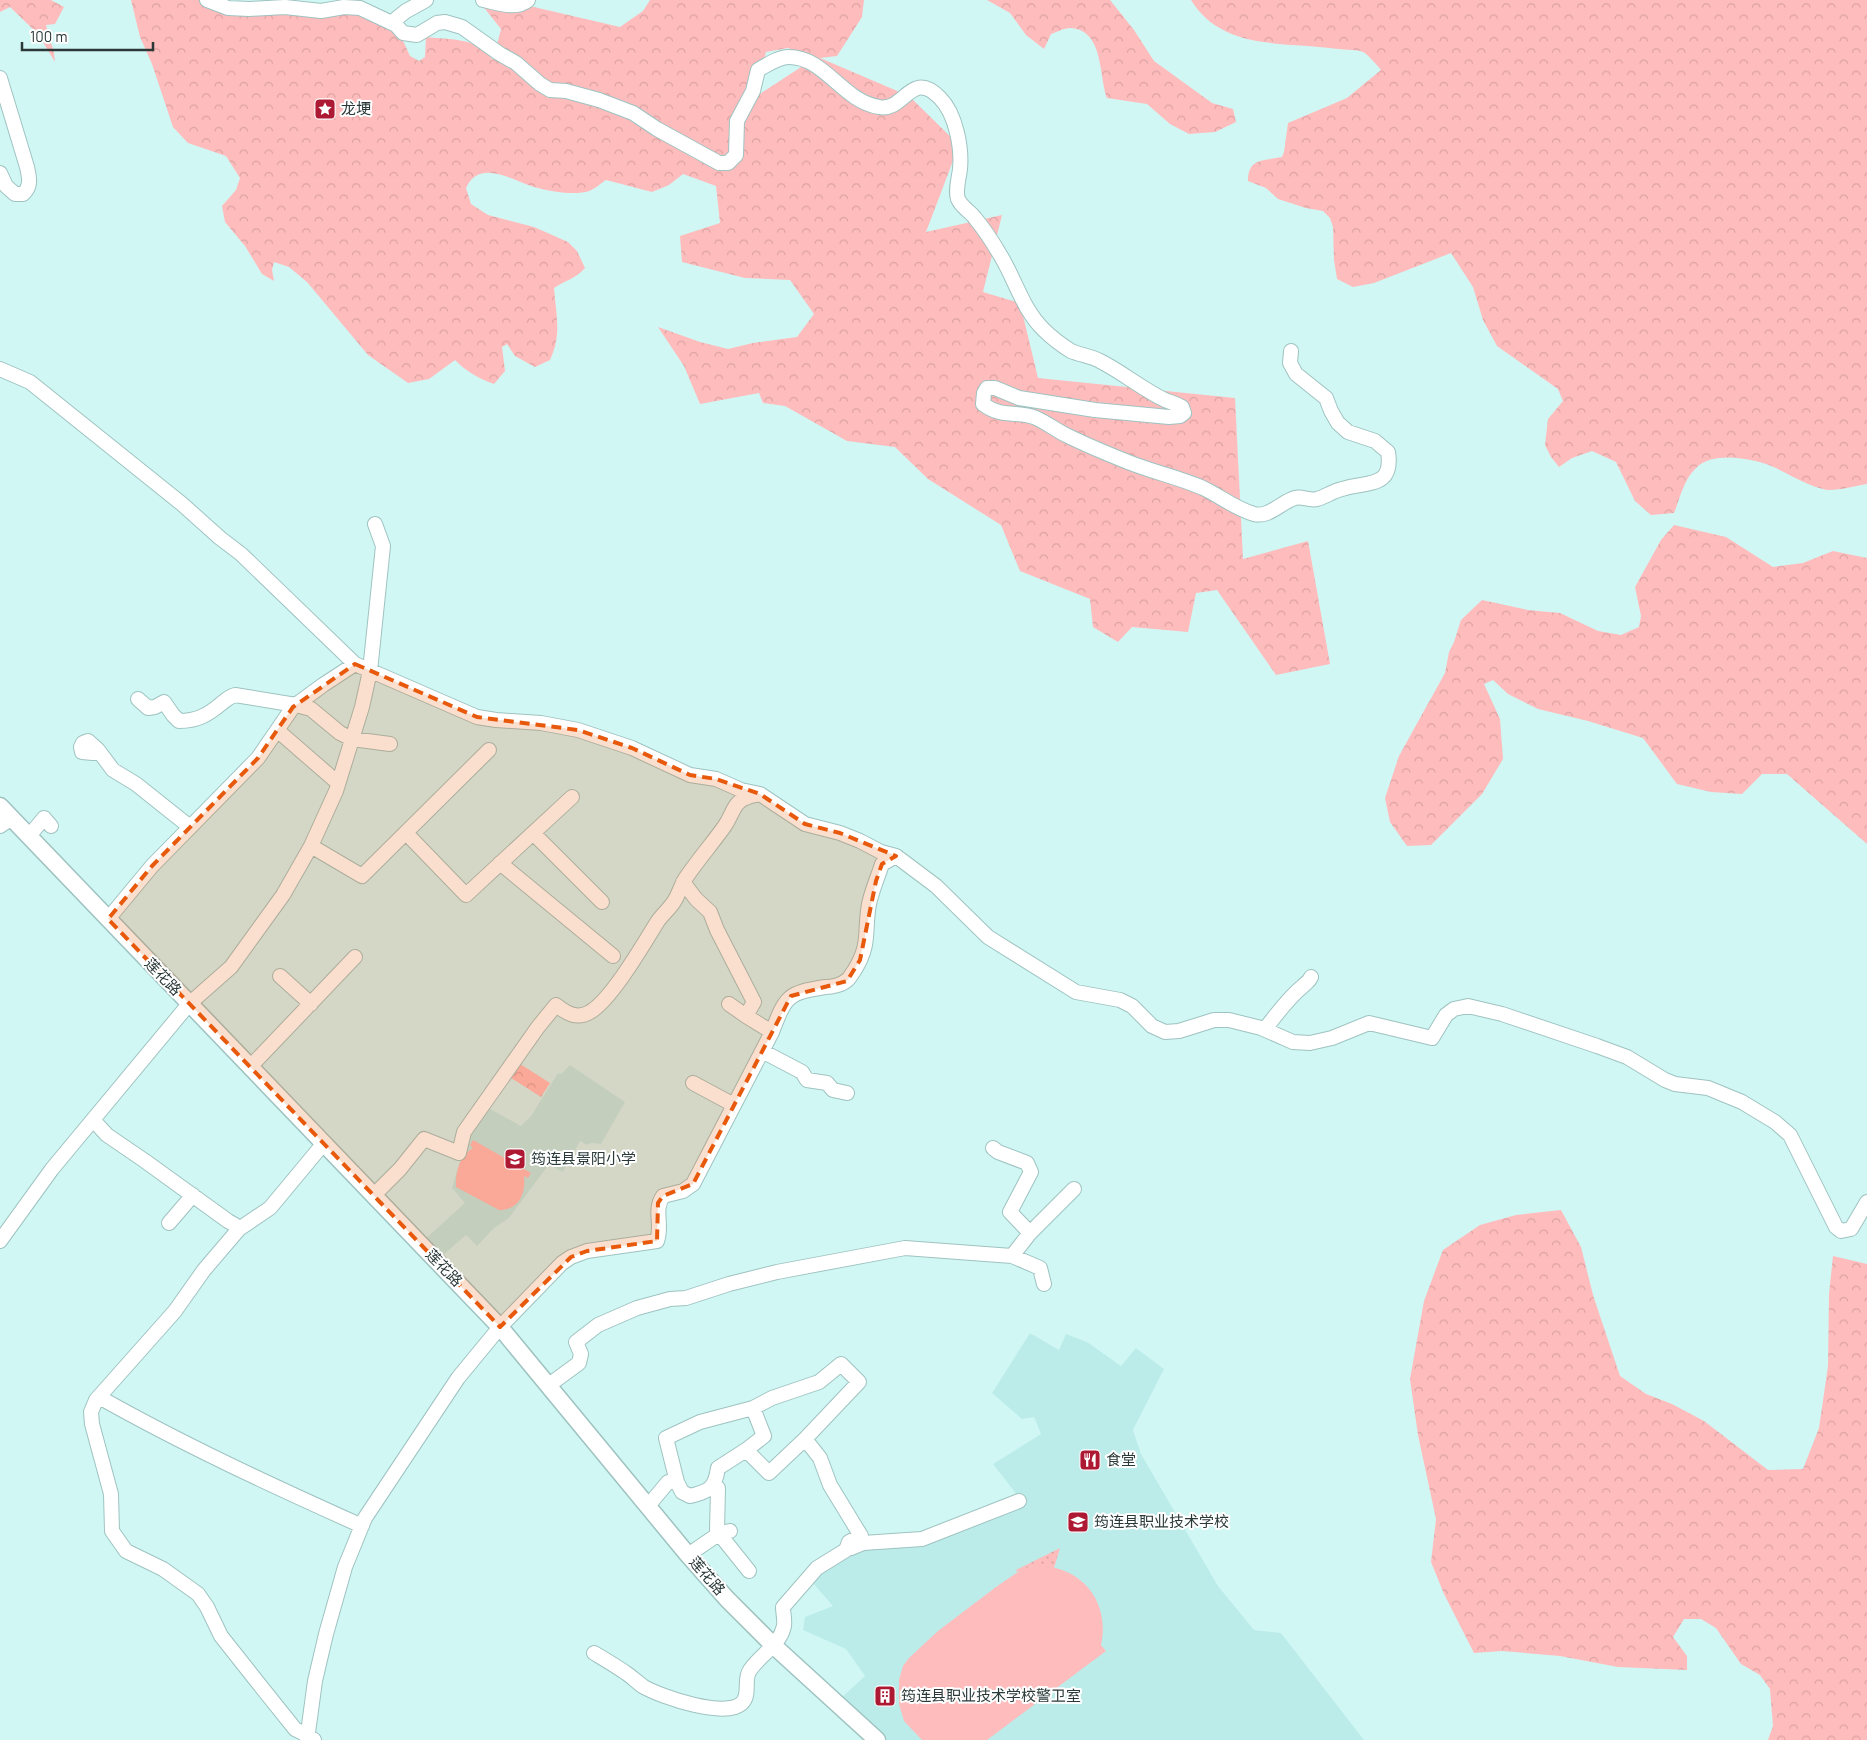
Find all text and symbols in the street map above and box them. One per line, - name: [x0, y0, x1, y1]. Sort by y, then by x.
- scale bar: [22, 20, 154, 52]
- text: 100 m: [30, 27, 68, 45]
- place icon: 龙埂: [313, 97, 337, 121]
- place label: 龙埂: [341, 99, 371, 117]
- street label: 莲花路: [142, 954, 186, 999]
- school or university icon: 筠连县景阳小学: [503, 1147, 527, 1171]
- place label: 筠连县景阳小学: [531, 1149, 636, 1167]
- street label: 莲花路: [423, 1245, 467, 1290]
- restaurant icon: 食堂: [1078, 1448, 1102, 1472]
- place label: 食堂: [1106, 1450, 1136, 1468]
- school or university icon: 筠连县职业技术学校: [1066, 1510, 1090, 1534]
- place label: 筠连县职业技术学校: [1094, 1512, 1229, 1530]
- street label: 莲花路: [686, 1552, 729, 1598]
- building icon: 筠连县职业技术学校警卫室: [873, 1684, 897, 1708]
- place label: 筠连县职业技术学校警卫室: [901, 1686, 1081, 1704]

